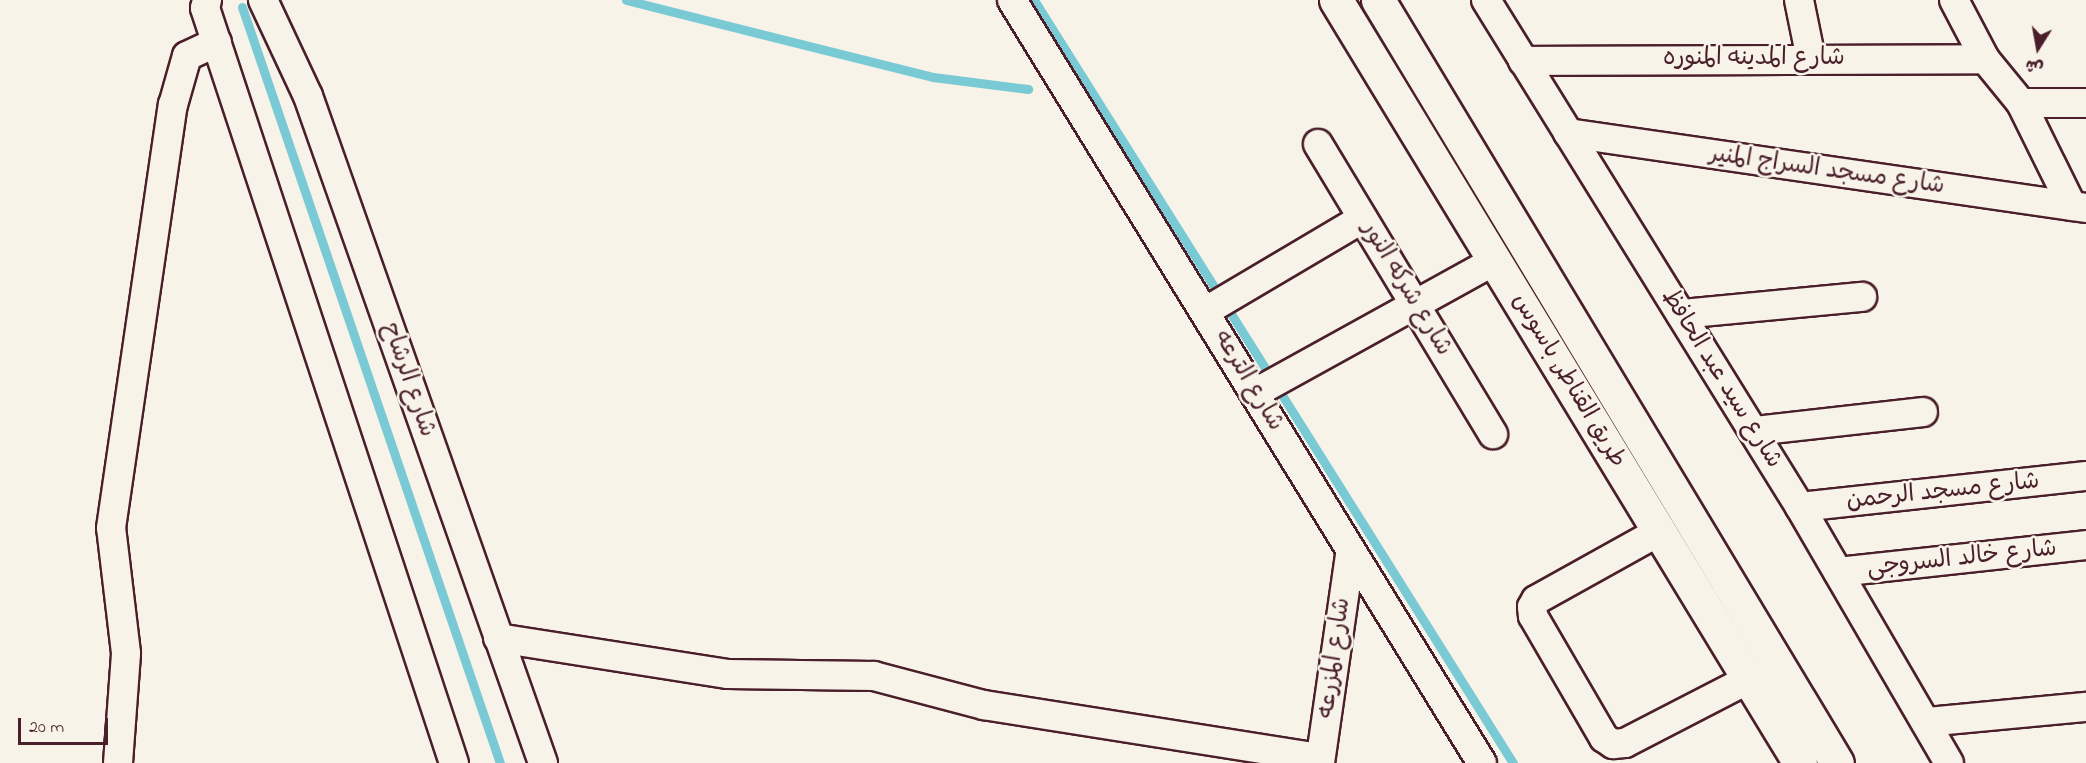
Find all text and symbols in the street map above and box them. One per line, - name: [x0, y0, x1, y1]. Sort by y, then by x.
- north arrow: [2008, 18, 2068, 78]
- street label: شارع المدينه المنوره: [1663, 45, 1845, 73]
- text: ش: [2024, 52, 2046, 79]
- street label: شارع مسجد السراج المنير: [1708, 140, 1946, 202]
- street label: شارع شركه النور: [1355, 217, 1457, 361]
- street label: شارع سيد عبد الحافظ: [1654, 284, 1788, 474]
- street label: طريق القناطر, باسوس: [1505, 289, 1631, 473]
- street label: شارع الرشاح: [375, 319, 441, 441]
- street label: شارع الترعه: [1207, 325, 1289, 437]
- street label: شارع مسجد الرحمن: [1845, 468, 2041, 516]
- street label: شارع خالد السروجى: [1866, 535, 2058, 583]
- street label: شارع المزرعه: [1312, 596, 1358, 720]
- scale bar: [21, 706, 111, 744]
- text: 20 m: [29, 715, 64, 741]

